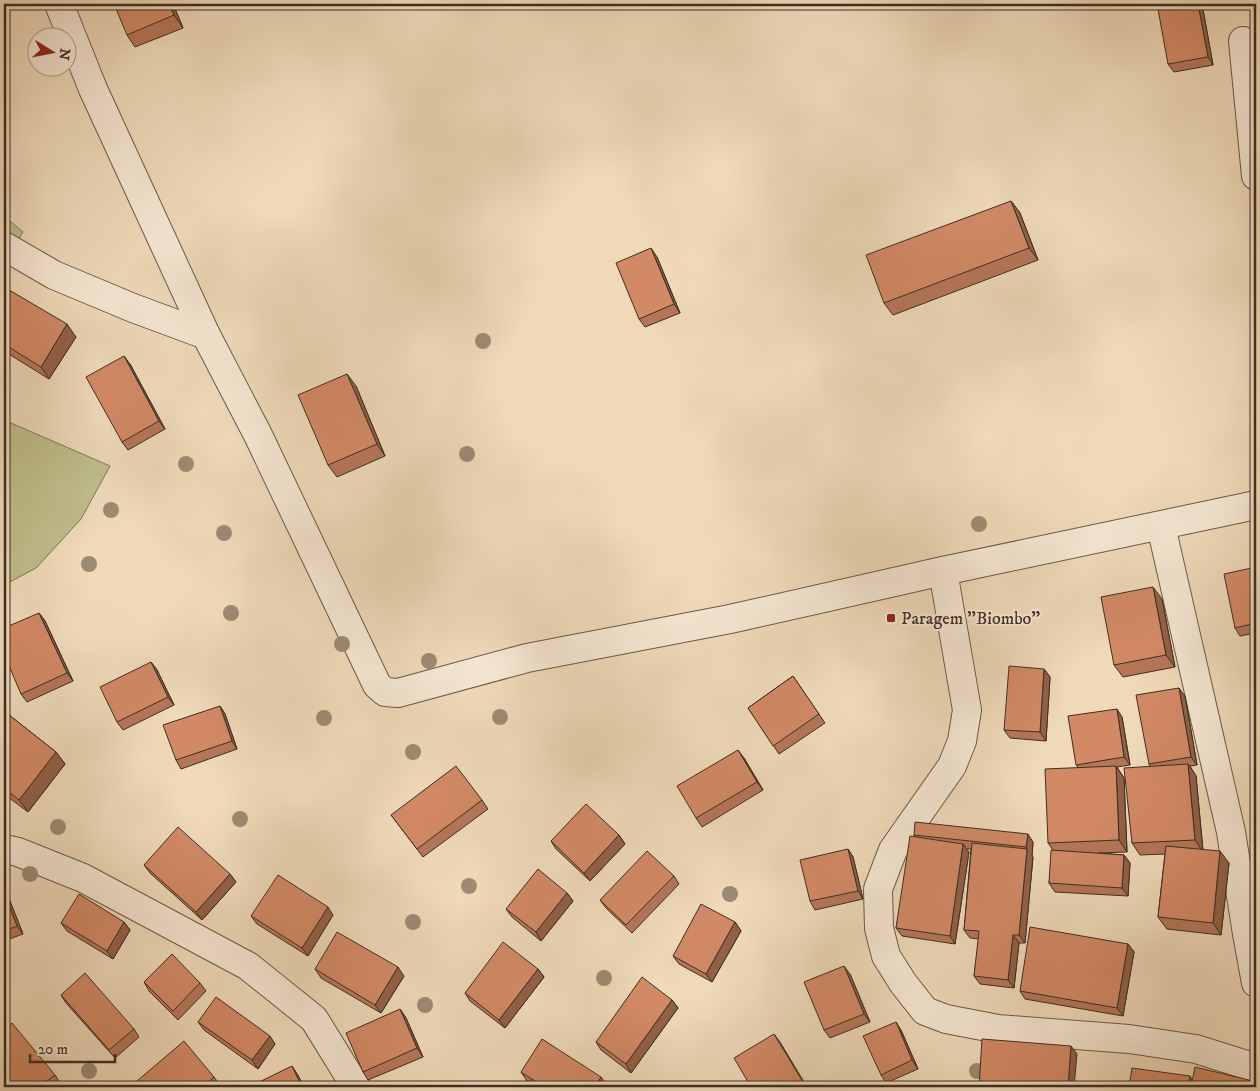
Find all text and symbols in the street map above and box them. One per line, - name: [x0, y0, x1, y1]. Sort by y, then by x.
- north arrow: [28, 28, 78, 78]
- text: N: [54, 47, 74, 62]
- place label: Paragem "Biombo": [901, 608, 1040, 630]
- marker: Paragem "Biombo": [885, 612, 897, 624]
- scale bar: [30, 1031, 115, 1063]
- text: 20 m: [38, 1040, 68, 1059]

